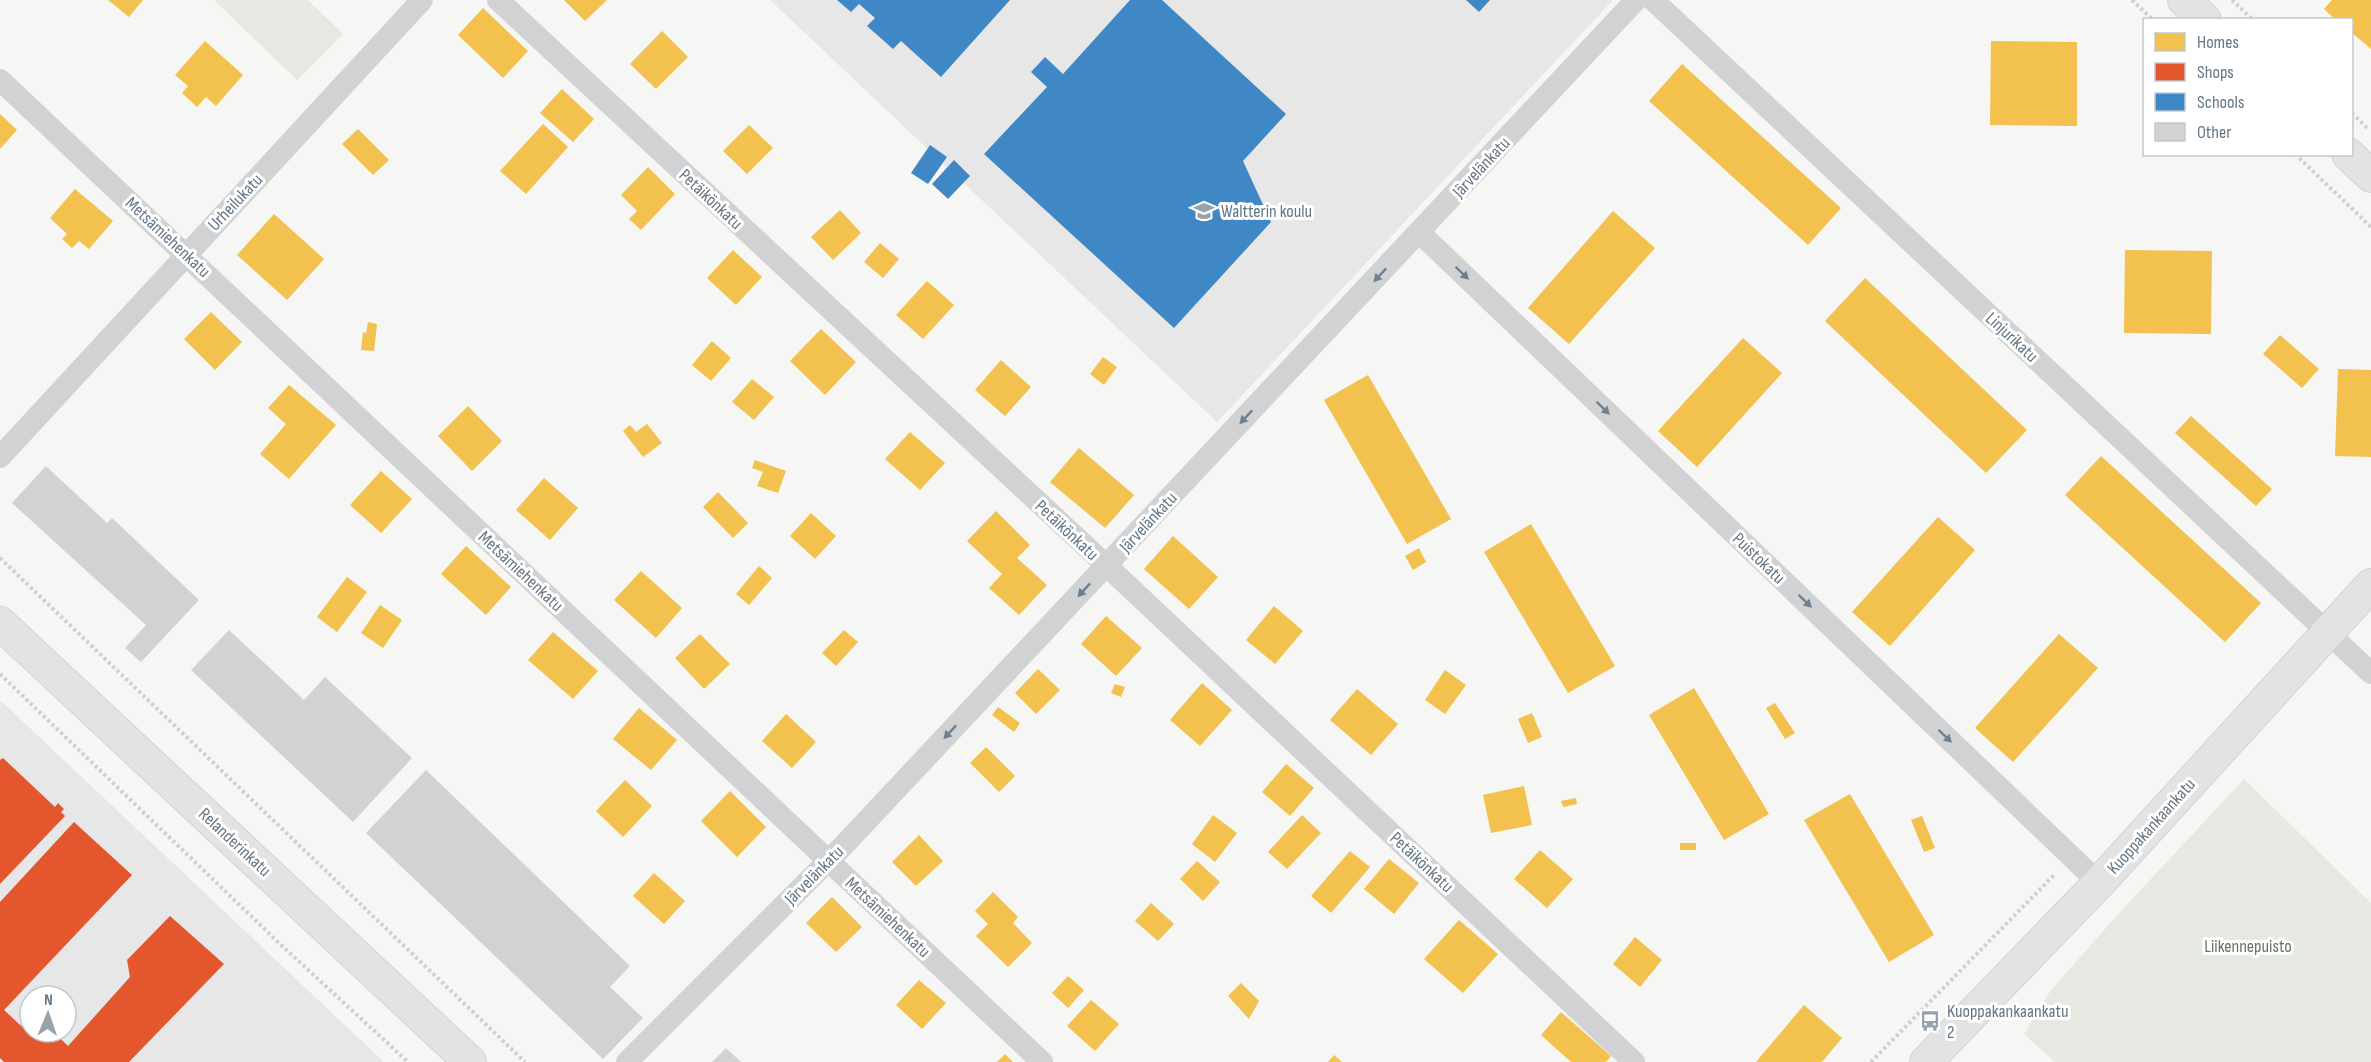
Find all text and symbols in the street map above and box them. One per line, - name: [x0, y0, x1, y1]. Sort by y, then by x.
- legend: [2143, 18, 2353, 156]
- text: Homes: [2197, 32, 2239, 53]
- text: Shops: [2197, 62, 2234, 83]
- text: Schools: [2197, 92, 2244, 113]
- text: Other: [2197, 122, 2231, 143]
- street label: Järvelänkatu: [1447, 133, 1515, 203]
- street label: Petäikönkatu: [675, 165, 747, 234]
- street label: Urheilukatu: [204, 170, 267, 235]
- street label: Metsämiehenkatu: [121, 193, 214, 282]
- school or university icon: Waltterin koulu: [1192, 199, 1216, 223]
- place label: Waltterin koulu: [1221, 201, 1312, 222]
- one-way arrow: [1455, 266, 1469, 280]
- one-way arrow: [1373, 268, 1387, 283]
- street label: Linjurikatu: [1981, 308, 2042, 367]
- one-way arrow: [1596, 401, 1611, 415]
- one-way arrow: [1240, 410, 1254, 424]
- street label: Järvelänkatu: [1114, 488, 1182, 558]
- street label: Petäikönkatu: [1031, 496, 1103, 565]
- street label: Metsämiehenkatu: [474, 527, 567, 616]
- street label: Puistokatu: [1728, 528, 1789, 588]
- one-way arrow: [1077, 582, 1091, 597]
- one-way arrow: [1797, 594, 1811, 608]
- one-way arrow: [944, 725, 958, 739]
- one-way arrow: [1938, 729, 1952, 743]
- street label: Kuoppakankaankatu: [2103, 774, 2200, 879]
- street label: Relanderinkatu: [194, 804, 275, 881]
- street label: Petäikönkatu: [1386, 828, 1458, 897]
- street label: Järvelänkatu: [780, 841, 848, 910]
- street label: Metsämiehenkatu: [841, 873, 934, 962]
- park label: Liikennepuisto: [2204, 936, 2292, 957]
- north arrow: [18, 984, 78, 1044]
- text: N: [44, 991, 53, 1010]
- place label: Kuoppakankaankatu 2: [1947, 1001, 2069, 1043]
- bus stop icon: Kuoppakankaankatu 2: [1918, 1009, 1942, 1033]

